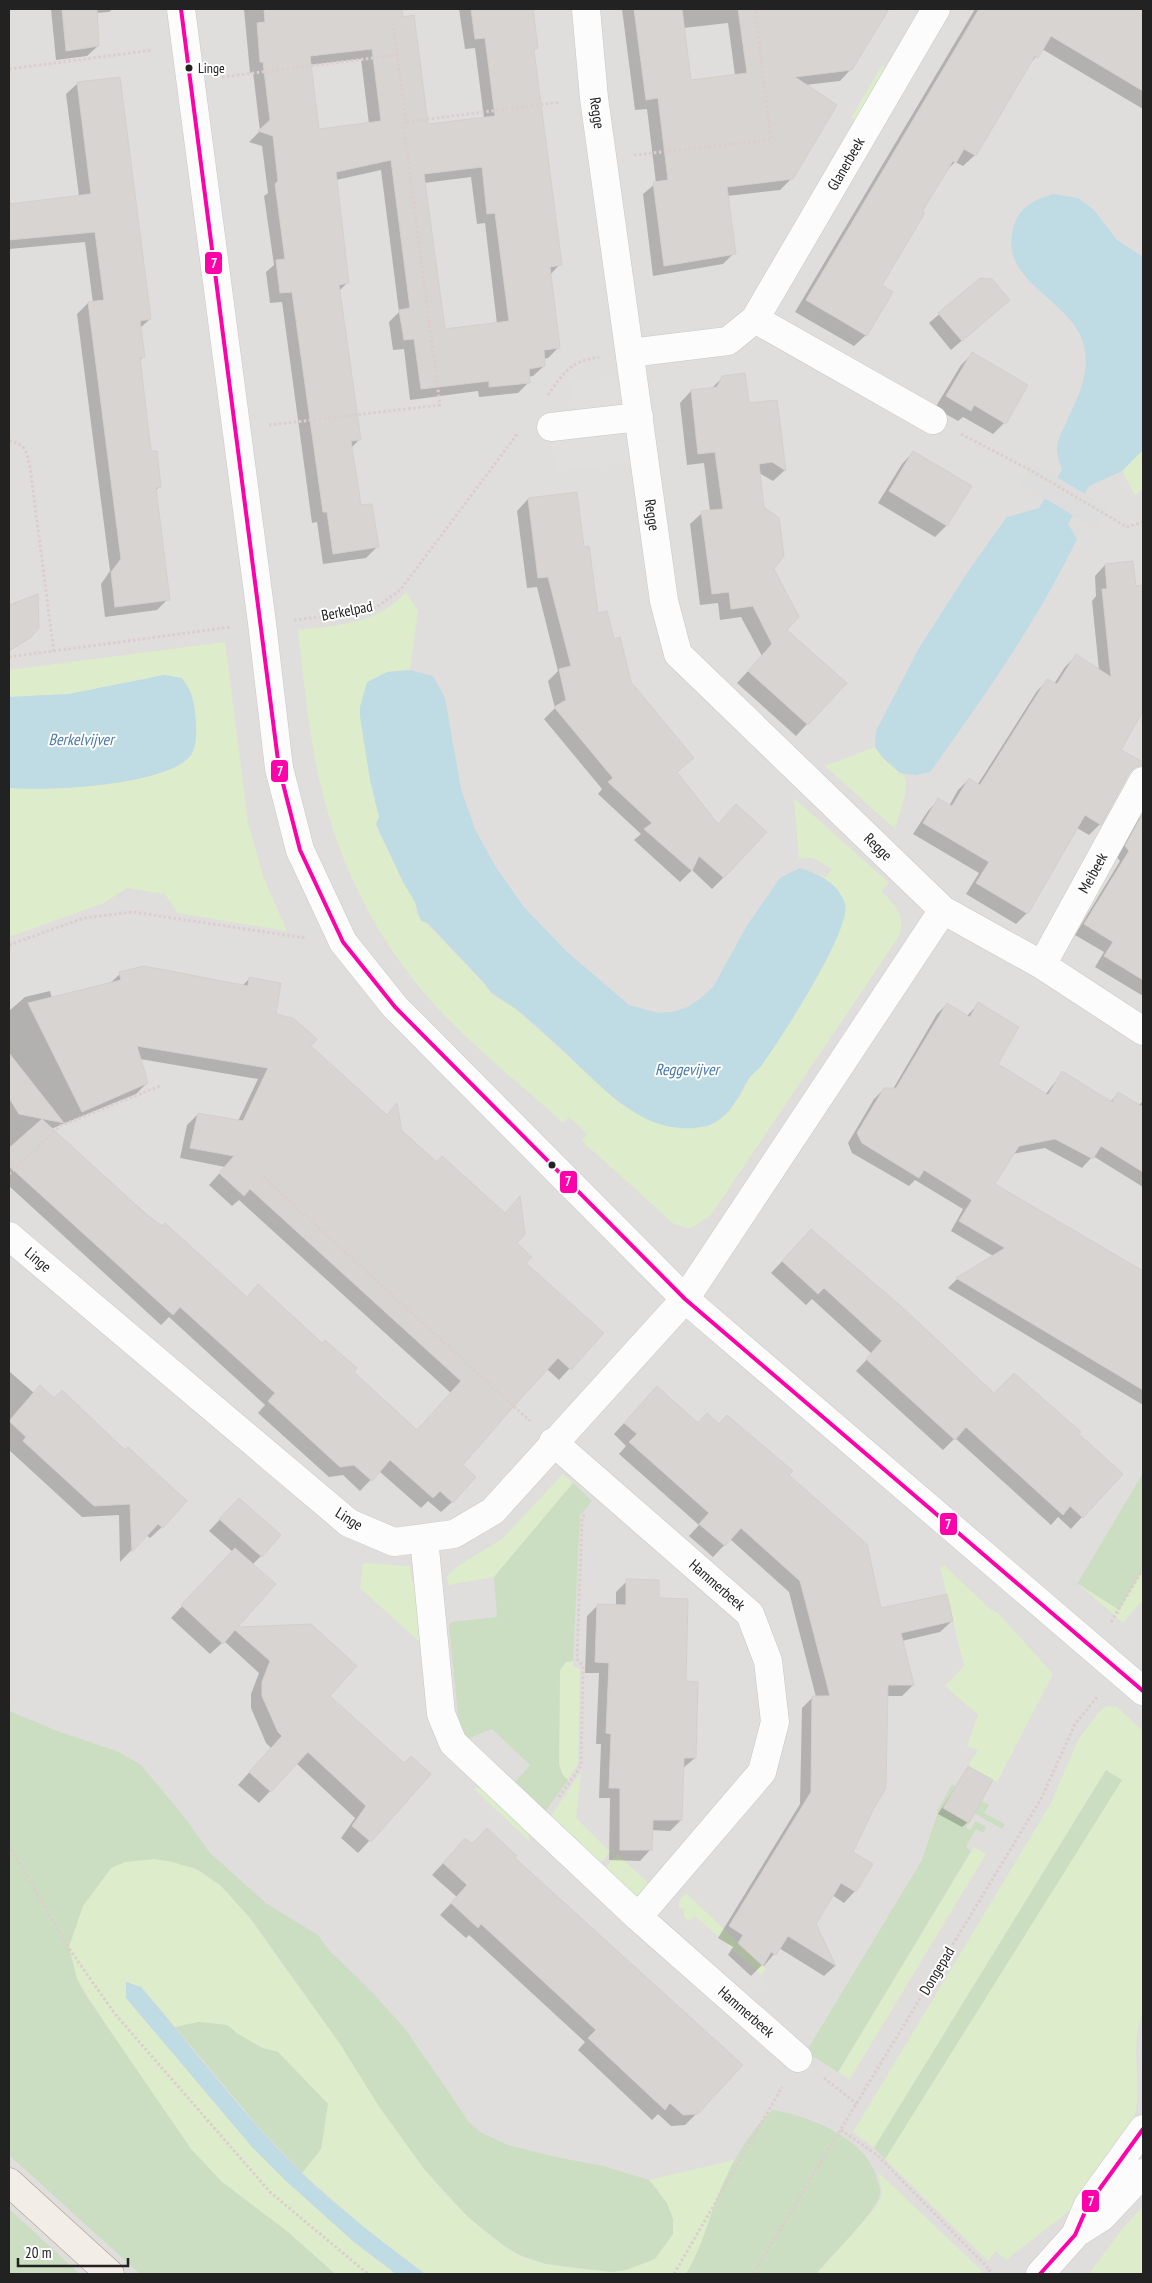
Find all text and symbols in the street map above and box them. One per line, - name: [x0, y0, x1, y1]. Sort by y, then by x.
- place label: Linge: [198, 59, 225, 77]
- marker: Linge: [184, 63, 194, 73]
- street label: Regge: [586, 96, 609, 130]
- street label: Glanerbeek: [823, 134, 868, 194]
- line badge: 7: [204, 251, 223, 275]
- text: 7: [211, 254, 218, 272]
- street label: Regge: [641, 498, 664, 532]
- street label: Berkelpad: [320, 596, 374, 625]
- water label: Berkelvijver: [48, 729, 116, 749]
- line badge: 7: [270, 759, 289, 783]
- text: 7: [277, 762, 284, 780]
- street label: Regge: [860, 829, 896, 865]
- street label: Meibeek: [1074, 849, 1112, 896]
- water label: Reggevijver: [655, 1059, 722, 1079]
- unlabelled marker: [547, 1160, 557, 1170]
- line badge: 7: [559, 1170, 578, 1194]
- text: 7: [565, 1172, 572, 1190]
- street label: Linge: [21, 1243, 55, 1276]
- street label: Linge: [332, 1503, 366, 1534]
- line badge: 7: [939, 1512, 958, 1536]
- text: 7: [945, 1515, 952, 1533]
- street label: Hammerbeek: [685, 1555, 750, 1614]
- street label: Dongepad: [915, 1943, 958, 1998]
- street label: Hammerbeek: [714, 1982, 779, 2041]
- line badge: 7: [1081, 2189, 1100, 2213]
- text: 7: [1088, 2192, 1095, 2210]
- scale bar: [18, 2236, 128, 2268]
- text: 20 m: [25, 2243, 51, 2262]

